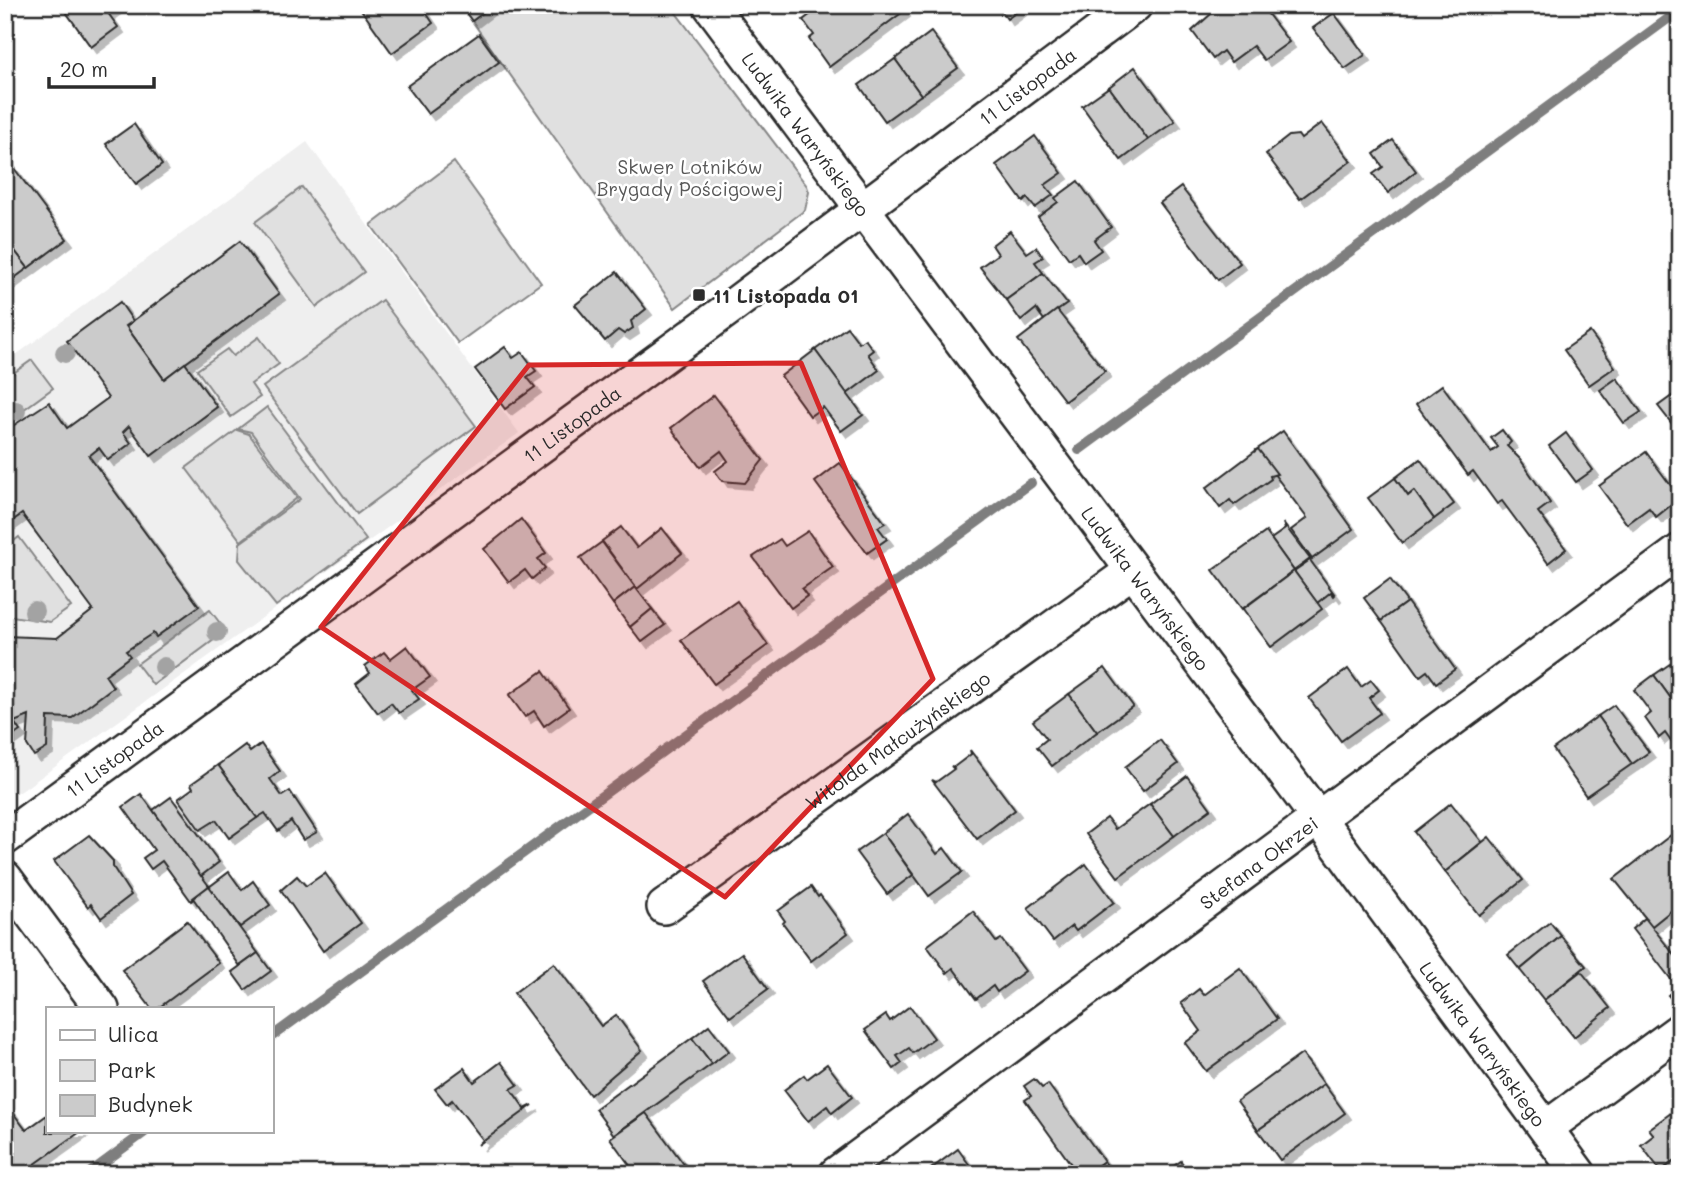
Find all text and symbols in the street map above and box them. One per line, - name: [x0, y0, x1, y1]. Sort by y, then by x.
- street label: 11 Listopada: [973, 41, 1081, 130]
- scale bar: [49, 46, 154, 90]
- street label: Ludwika Waryńskiego: [737, 47, 876, 221]
- text: 20 m: [60, 55, 108, 82]
- park label: Skwer Lotników Brygady Pościgowej: [597, 154, 783, 201]
- place label: 11 Listopada 01: [713, 283, 858, 308]
- marker: 11 Listopada 01: [691, 287, 707, 303]
- street label: 11 Listopada: [518, 379, 625, 468]
- street label: Ludwika Waryńskiego: [1076, 501, 1216, 675]
- street label: Witolda Małcużyńskiego: [800, 665, 994, 814]
- street label: 11 Listopada: [60, 714, 168, 802]
- street label: Stefana Okrzei: [1194, 810, 1323, 914]
- street label: Ludwika Waryńskiego: [1415, 956, 1552, 1131]
- legend: [46, 1007, 273, 1134]
- text: Ulica: [108, 1020, 159, 1047]
- text: Park: [108, 1056, 156, 1083]
- text: Budynek: [108, 1090, 193, 1117]

